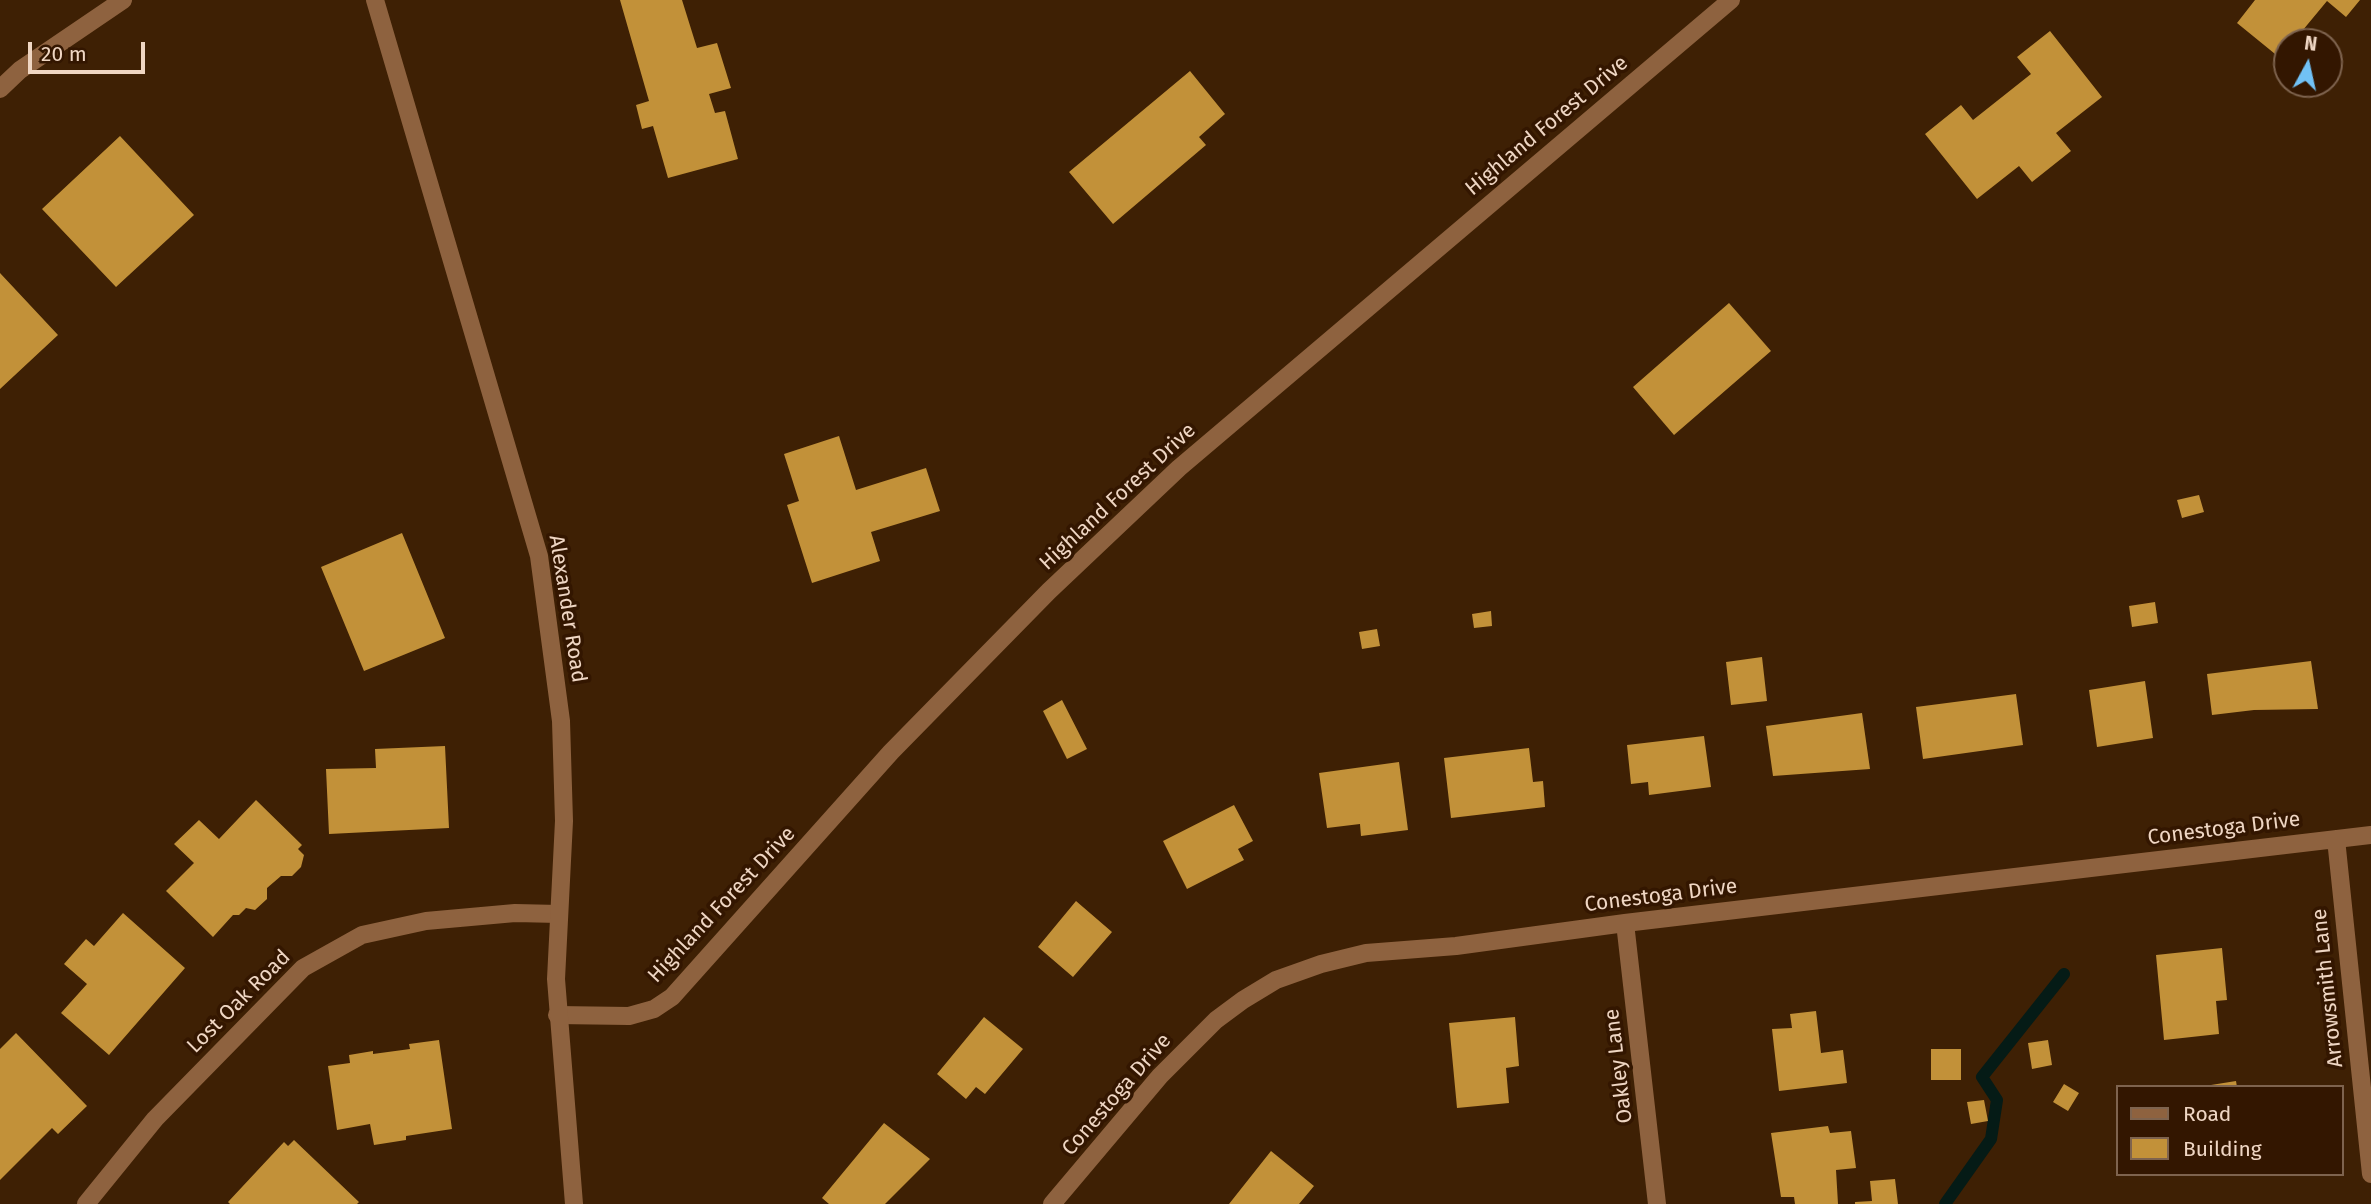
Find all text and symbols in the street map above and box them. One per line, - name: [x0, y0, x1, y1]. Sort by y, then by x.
- scale bar: [32, 28, 149, 72]
- north arrow: [2273, 28, 2343, 98]
- text: N: [2303, 31, 2319, 56]
- text: 20 m: [41, 41, 87, 67]
- street label: Highland Forest Drive: [1461, 51, 1633, 201]
- street label: Highland Forest Drive: [1035, 418, 1201, 576]
- street label: Alexander Road: [543, 533, 591, 685]
- street label: Conestoga Drive: [2146, 807, 2302, 851]
- street label: Highland Forest Drive: [643, 822, 801, 988]
- street label: Conestoga Drive: [1583, 874, 1739, 918]
- street label: Arrowsmith Lane: [2307, 907, 2349, 1069]
- street label: Lost Oak Road: [182, 945, 296, 1059]
- street label: Oakley Lane: [1599, 1007, 1639, 1125]
- street label: Conestoga Drive: [1057, 1029, 1177, 1161]
- legend: [2116, 1085, 2343, 1176]
- text: Road: [2183, 1101, 2231, 1127]
- text: Building: [2183, 1136, 2262, 1162]

